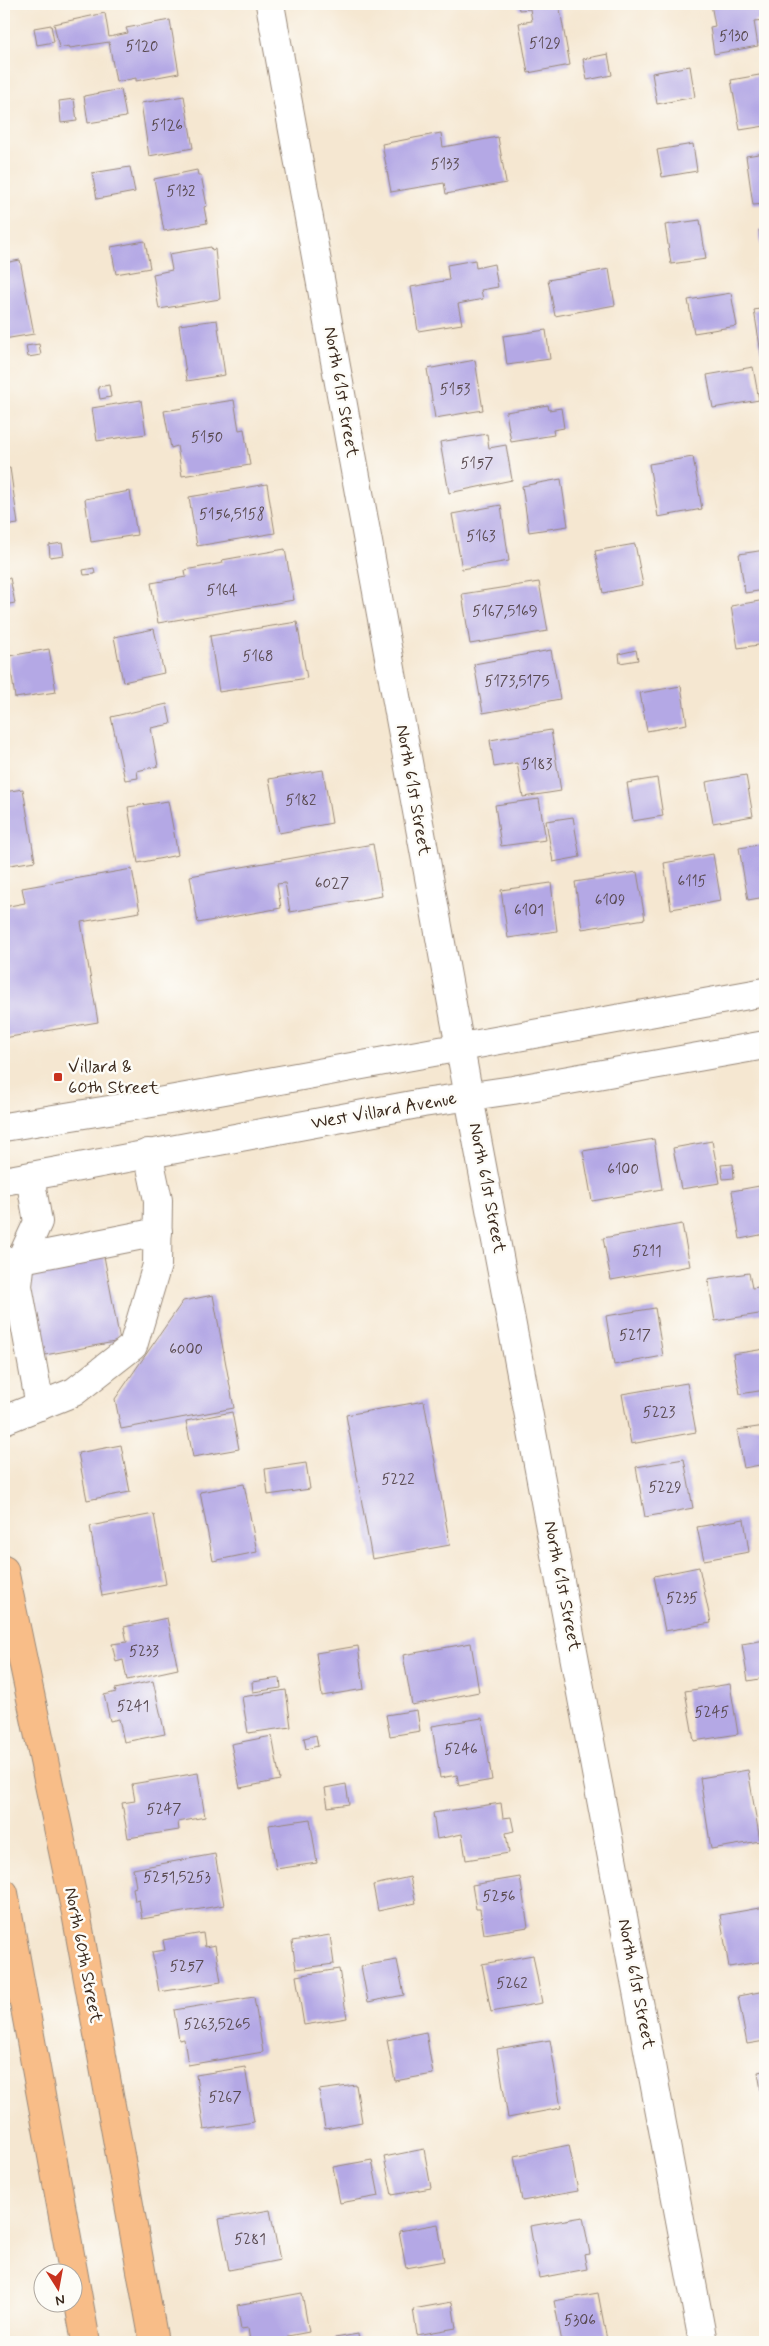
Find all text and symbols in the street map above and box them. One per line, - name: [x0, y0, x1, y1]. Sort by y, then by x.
- house number: 5130: [719, 27, 749, 47]
- house number: 5129: [529, 34, 561, 54]
- house number: 5120: [126, 37, 158, 57]
- house number: 5126: [151, 116, 183, 136]
- house number: 5133: [431, 155, 459, 175]
- house number: 5132: [167, 182, 195, 202]
- street label: North 61st Street: [318, 325, 364, 460]
- house number: 5153: [440, 380, 471, 400]
- house number: 5150: [191, 428, 223, 448]
- house number: 5157: [461, 454, 493, 474]
- house number: 5156,5158: [199, 505, 265, 525]
- house number: 5163: [466, 527, 496, 547]
- house number: 5164: [206, 581, 238, 601]
- house number: 5167,5169: [472, 602, 538, 622]
- house number: 5168: [243, 647, 273, 667]
- house number: 5173,5175: [485, 672, 549, 692]
- street label: North 61st Street: [390, 723, 436, 858]
- house number: 5183: [522, 755, 552, 775]
- house number: 5182: [286, 791, 316, 811]
- house number: 6115: [678, 872, 706, 892]
- house number: 6027: [315, 874, 349, 894]
- house number: 6109: [595, 891, 625, 911]
- house number: 6101: [514, 901, 544, 921]
- place label: Villard & 60th Street: [68, 1055, 159, 1100]
- marker: Villard & 60th Street: [52, 1071, 64, 1083]
- street label: West Villard Avenue: [309, 1086, 459, 1136]
- street label: North 61st Street: [463, 1121, 511, 1256]
- house number: 6100: [607, 1160, 639, 1180]
- house number: 5211: [632, 1242, 662, 1262]
- house number: 5217: [619, 1326, 651, 1346]
- house number: 6000: [169, 1340, 203, 1360]
- house number: 5223: [643, 1403, 676, 1423]
- house number: 5222: [381, 1470, 415, 1490]
- house number: 5229: [648, 1478, 682, 1498]
- street label: North 61st Street: [538, 1519, 586, 1654]
- house number: 5235: [666, 1589, 698, 1609]
- house number: 5233: [129, 1642, 159, 1662]
- house number: 5241: [117, 1697, 149, 1717]
- house number: 5245: [695, 1703, 729, 1723]
- house number: 5246: [444, 1740, 478, 1760]
- house number: 5247: [147, 1800, 181, 1820]
- house number: 5251,5253: [143, 1868, 211, 1888]
- street label: North 60th Street: [58, 1885, 108, 2025]
- house number: 5256: [483, 1887, 516, 1907]
- street label: North 61st Street: [612, 1917, 660, 2052]
- house number: 5257: [170, 1957, 204, 1977]
- house number: 5262: [496, 1974, 528, 1994]
- house number: 5263,5265: [184, 2015, 250, 2035]
- house number: 5267: [208, 2088, 242, 2108]
- house number: 5281: [234, 2230, 266, 2250]
- north arrow: [32, 2264, 82, 2314]
- text: N: [54, 2290, 67, 2310]
- house number: 5306: [564, 2311, 596, 2331]

